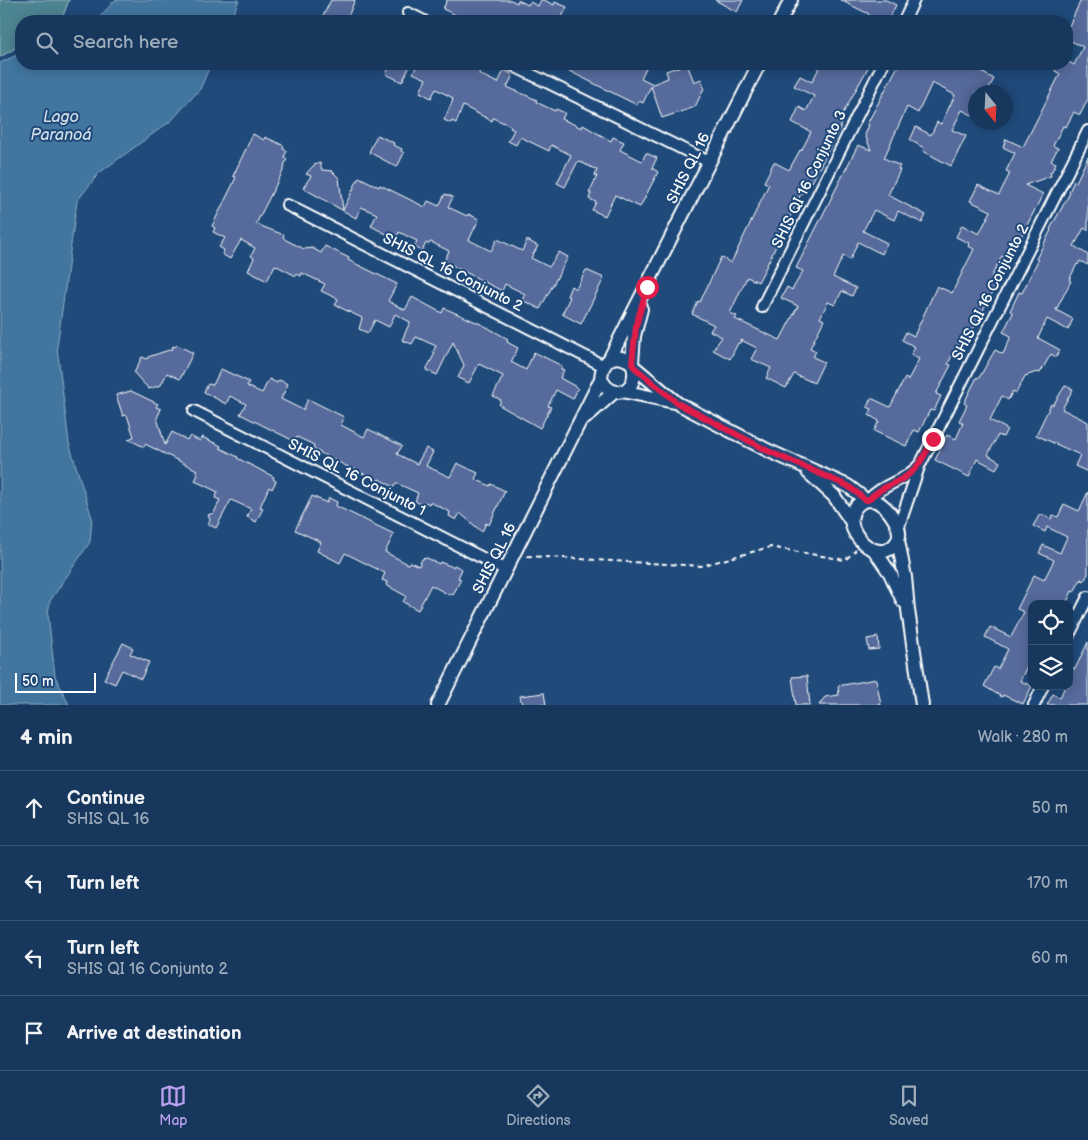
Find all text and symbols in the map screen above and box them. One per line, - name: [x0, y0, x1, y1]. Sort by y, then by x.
- search box: [15, 15, 1073, 70]
- icon: search: [33, 29, 61, 57]
- text: Search here: [73, 31, 178, 54]
- north arrow: [968, 85, 1013, 130]
- street label: SHIS QI 16 Conjunto 3: [768, 107, 851, 251]
- water label: Lago Paranoá: [30, 108, 92, 145]
- street label: SHIS QL 16: [662, 130, 714, 207]
- street label: SHIS QI 16 Conjunto 2: [948, 221, 1033, 364]
- street label: SHIS QL 16 Conjunto 2: [379, 229, 526, 316]
- route start: [636, 276, 659, 299]
- route end: [922, 428, 945, 451]
- street label: SHIS QL 16 Conjunto 1: [285, 435, 429, 520]
- street label: SHIS QL 16: [468, 520, 520, 597]
- map controls: [1028, 600, 1073, 690]
- button: locate: [1028, 600, 1073, 645]
- button: layers: [1028, 645, 1073, 690]
- scale bar: [15, 670, 96, 693]
- text: 50 m: [22, 673, 54, 690]
- text: 4 min: [20, 725, 73, 750]
- text: Walk · 280 m: [978, 728, 1068, 747]
- text: Continue: [67, 787, 145, 810]
- icon: ahead: [20, 794, 48, 822]
- text: 50 m: [1032, 799, 1068, 818]
- text: SHIS QL 16: [67, 810, 149, 829]
- icon: left: [20, 869, 48, 897]
- text: Turn left: [67, 872, 139, 895]
- text: 170 m: [1027, 874, 1068, 893]
- text: Turn left: [67, 937, 139, 960]
- icon: left: [20, 944, 48, 972]
- text: 60 m: [1031, 949, 1068, 968]
- text: SHIS QI 16 Conjunto 2: [67, 960, 228, 979]
- icon: arrive: [20, 1019, 48, 1047]
- text: Arrive at destination: [67, 1022, 242, 1045]
- tab: Map: [159, 1082, 188, 1129]
- tab: Directions: [506, 1082, 571, 1129]
- tab: Saved: [889, 1082, 929, 1129]

